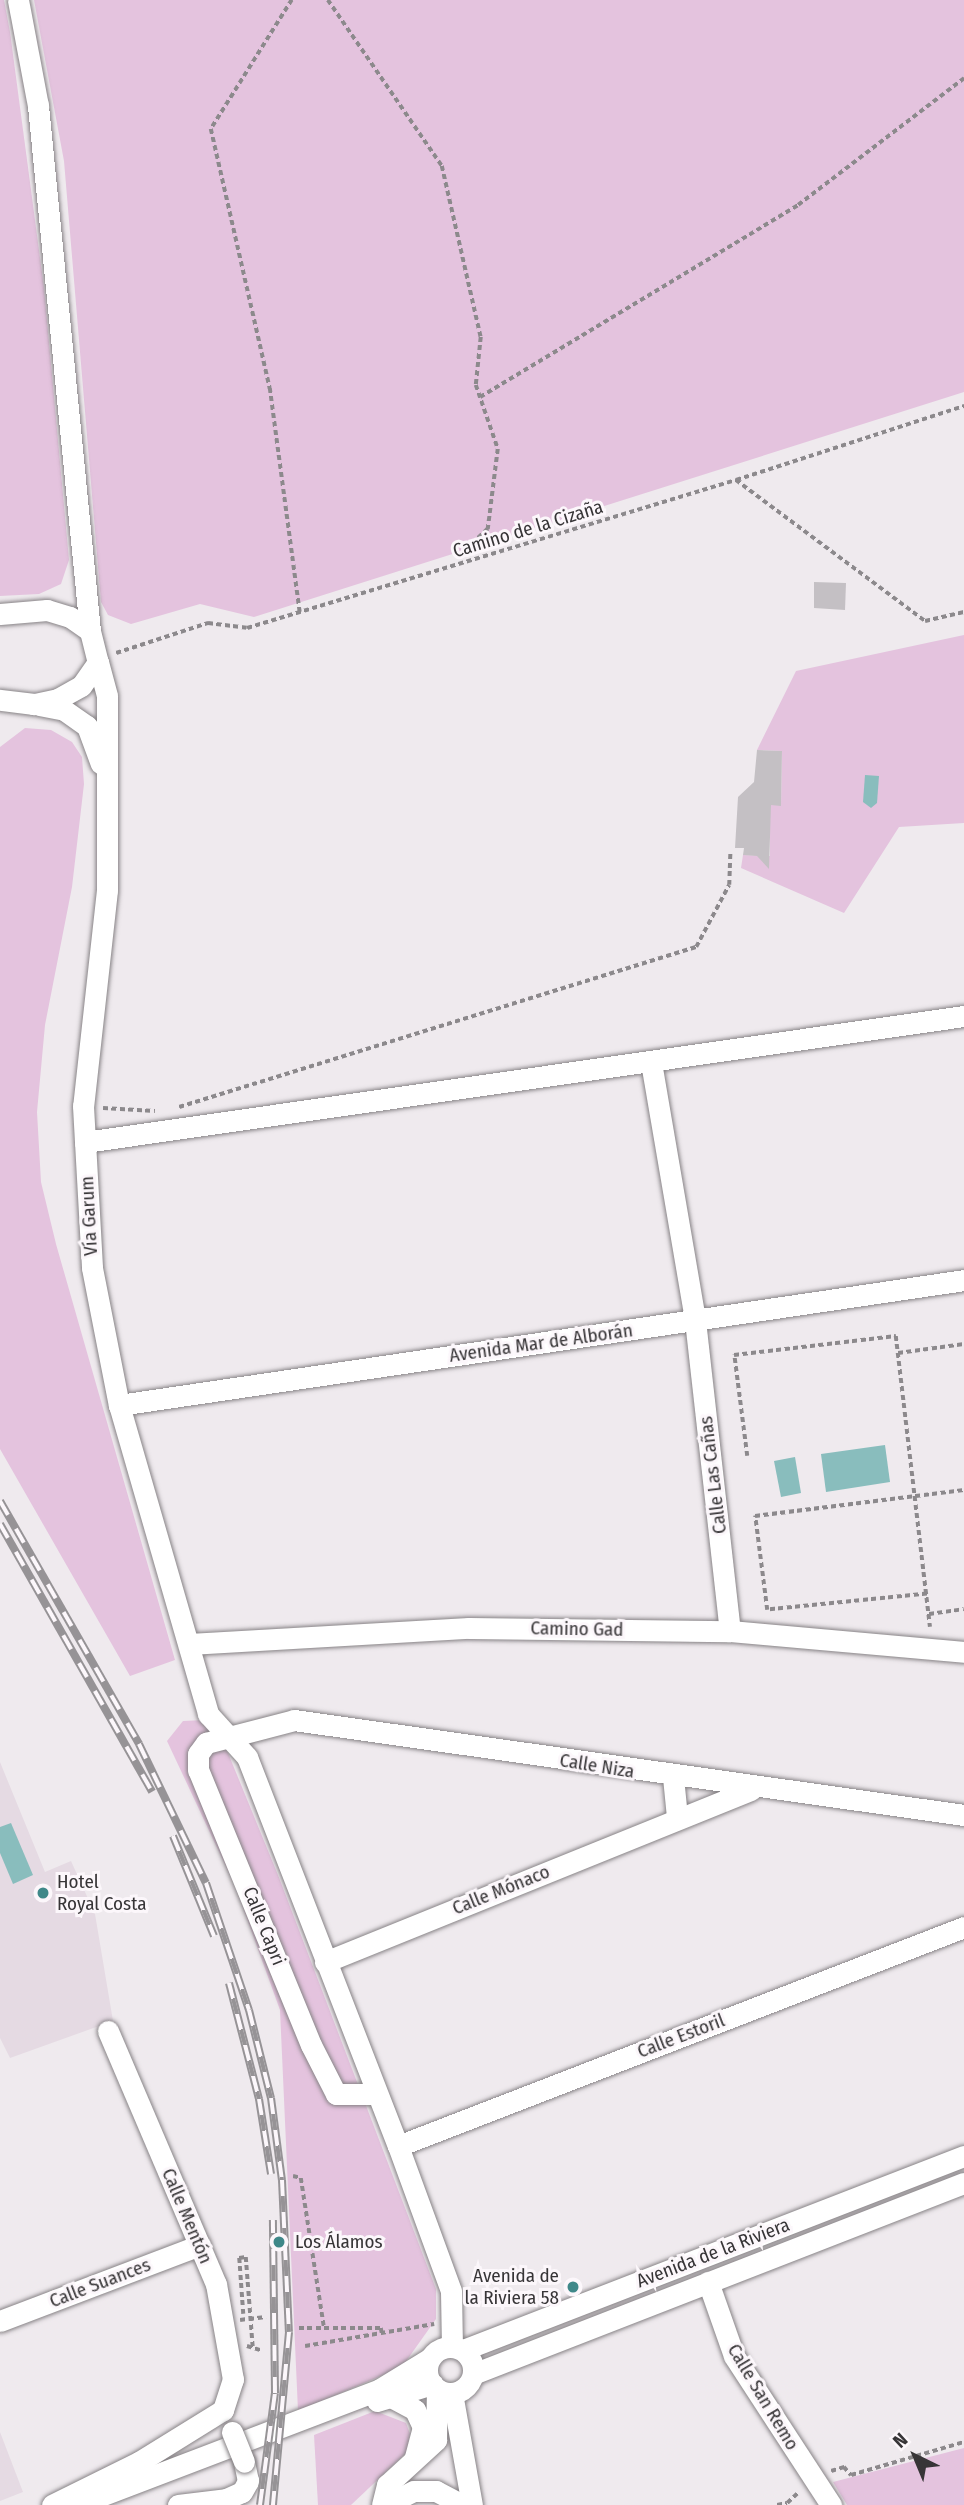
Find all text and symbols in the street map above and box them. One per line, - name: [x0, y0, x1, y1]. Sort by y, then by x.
- street label: Camino de la Cizaña: [450, 495, 606, 563]
- street label: Vía Garum: [76, 1176, 102, 1256]
- street label: Avenida Mar de Alborán: [448, 1319, 634, 1367]
- street label: Calle Las Cañas: [694, 1415, 732, 1535]
- street label: Camino Gad: [530, 1617, 624, 1641]
- street label: Calle Niza: [558, 1749, 636, 1783]
- street label: Calle Mónaco: [449, 1860, 553, 1920]
- place label: Hotel Royal Costa: [57, 1871, 147, 1915]
- street label: Calle Capri: [238, 1883, 290, 1969]
- marker: Hotel Royal Costa: [35, 1885, 51, 1901]
- street label: Calle Estoril: [634, 2009, 728, 2063]
- street label: Calle Mentón: [157, 2165, 217, 2267]
- street label: Avenida de la Riviera: [633, 2213, 793, 2293]
- place label: Los Álamos: [295, 2231, 383, 2253]
- marker: Los Álamos: [269, 2232, 289, 2252]
- street label: Calle Suances: [46, 2253, 154, 2313]
- place label: Avenida de la Riviera 58: [464, 2265, 559, 2309]
- marker: Avenida de la Riviera 58: [565, 2279, 581, 2295]
- street label: Calle San Remo: [722, 2340, 804, 2454]
- north arrow: [880, 2421, 950, 2491]
- text: N: [888, 2428, 912, 2453]

